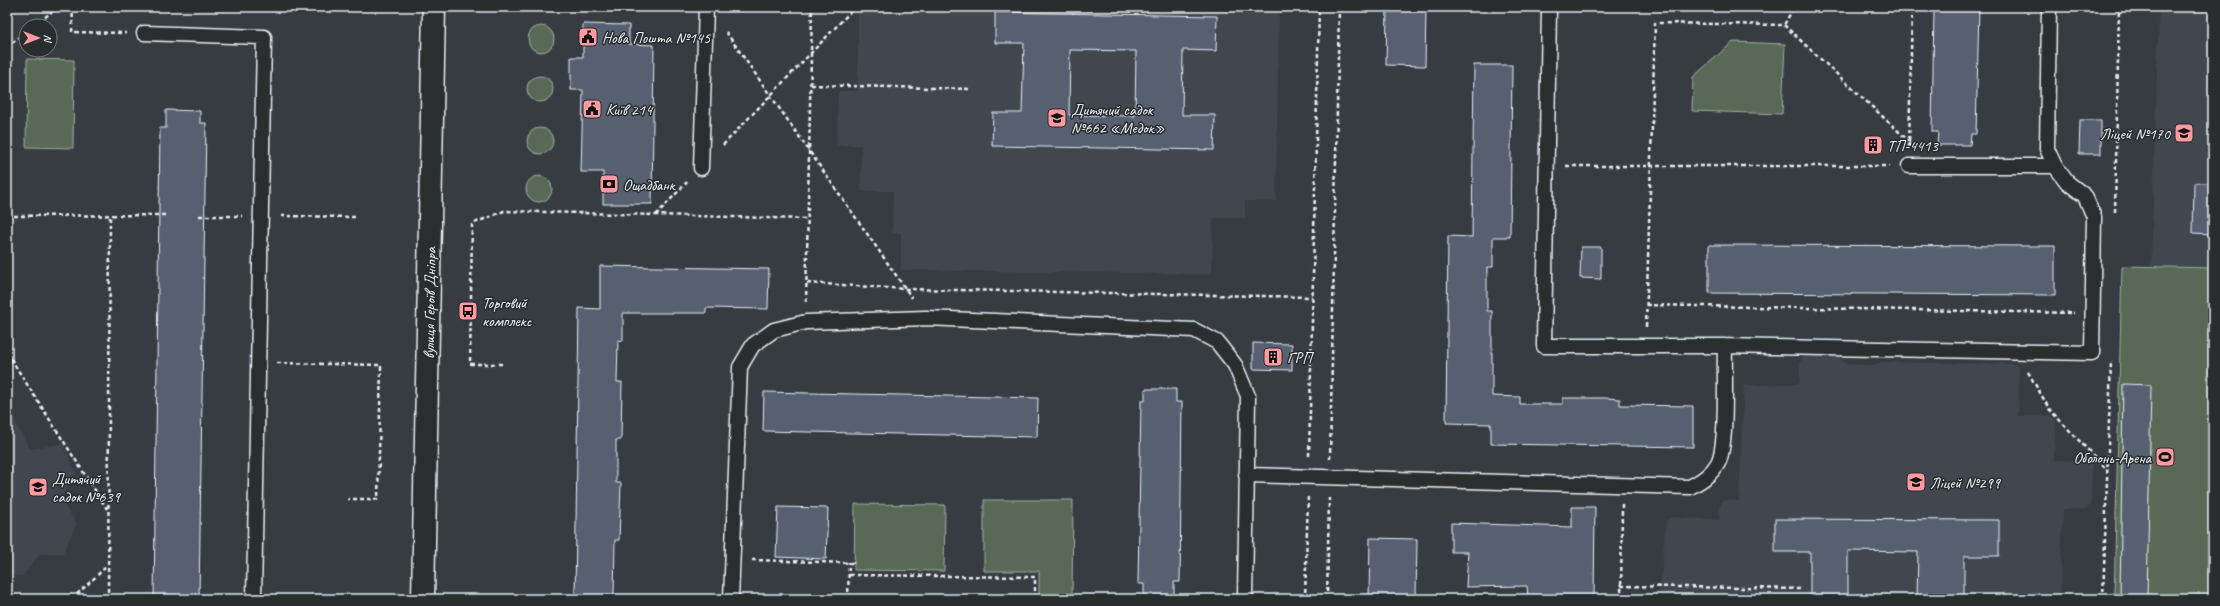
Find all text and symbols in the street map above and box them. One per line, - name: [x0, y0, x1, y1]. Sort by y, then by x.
- north arrow: [18, 18, 58, 58]
- public building icon: Нова Пошта №145: [577, 26, 599, 48]
- place label: Нова Пошта №145: [602, 28, 711, 48]
- text: N: [41, 35, 55, 44]
- public building icon: Київ 214: [581, 98, 603, 120]
- place label: Київ 214: [606, 100, 654, 120]
- place label: Дитячий садок №662 «Медок»: [1071, 100, 1165, 138]
- school or university icon: Дитячий садок №662 «Медок»: [1046, 107, 1068, 129]
- school or university icon: Ліцей №170: [2173, 122, 2195, 144]
- place label: Ліцей №170: [2100, 124, 2172, 144]
- building icon: ТП-4413: [1862, 134, 1884, 156]
- place label: ТП-4413: [1887, 136, 1940, 156]
- bank icon: Ощадбанк: [598, 173, 620, 195]
- place label: Ощадбанк: [623, 175, 676, 195]
- street label: вулиця Героїв Дніпра: [419, 246, 441, 359]
- place label: Торговий комплекс: [482, 293, 533, 331]
- bus stop icon: Торговий комплекс: [457, 300, 479, 322]
- building icon: ГРП: [1262, 346, 1284, 368]
- place label: ГРП: [1287, 348, 1315, 368]
- sports icon: Оболонь-Арена: [2154, 446, 2176, 468]
- place label: Оболонь-Арена: [2073, 448, 2153, 468]
- place label: Дитячий садок №639: [52, 469, 122, 507]
- school or university icon: Ліцей №299: [1905, 471, 1927, 493]
- place label: Ліцей №299: [1930, 473, 2002, 493]
- school or university icon: Дитячий садок №639: [27, 476, 49, 498]

